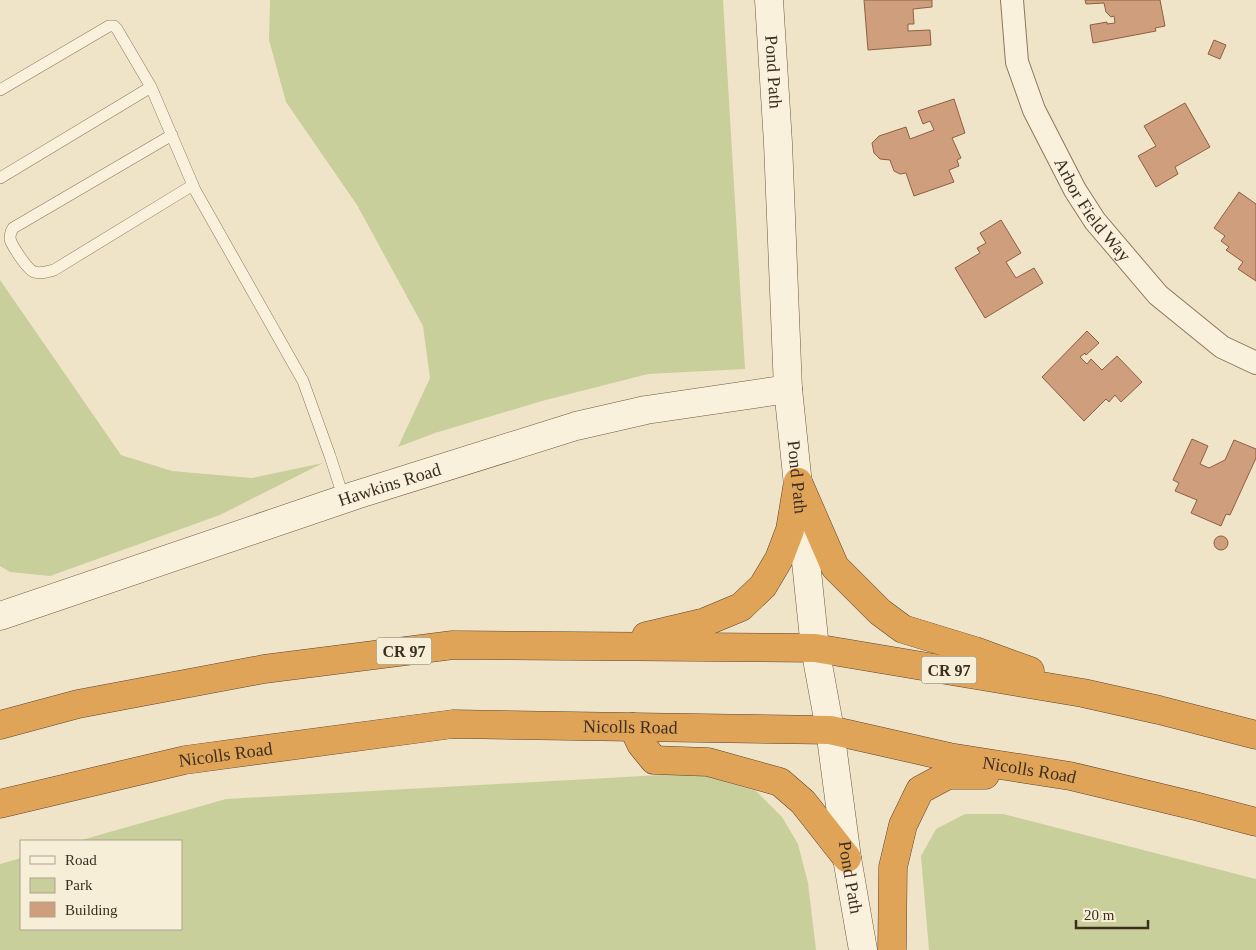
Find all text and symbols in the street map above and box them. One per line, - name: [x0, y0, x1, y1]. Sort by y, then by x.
- street label: Pond Path: [761, 35, 786, 109]
- street label: Arbor Field Way: [1050, 155, 1135, 265]
- street label: Pond Path: [783, 439, 811, 515]
- street label: Hawkins Road: [335, 459, 443, 510]
- road number: CR 97: [376, 637, 432, 664]
- road number: CR 97: [922, 656, 976, 684]
- street label: Nicolls Road: [583, 716, 678, 738]
- street label: Nicolls Road: [177, 738, 274, 771]
- street label: Nicolls Road: [981, 752, 1078, 787]
- legend: [20, 840, 182, 930]
- street label: Pond Path: [835, 840, 867, 915]
- text: Road: [65, 852, 97, 868]
- text: Park: [65, 877, 93, 893]
- scale bar: [1076, 898, 1148, 930]
- text: Building: [65, 902, 118, 918]
- text: 20 m: [1084, 907, 1115, 923]

